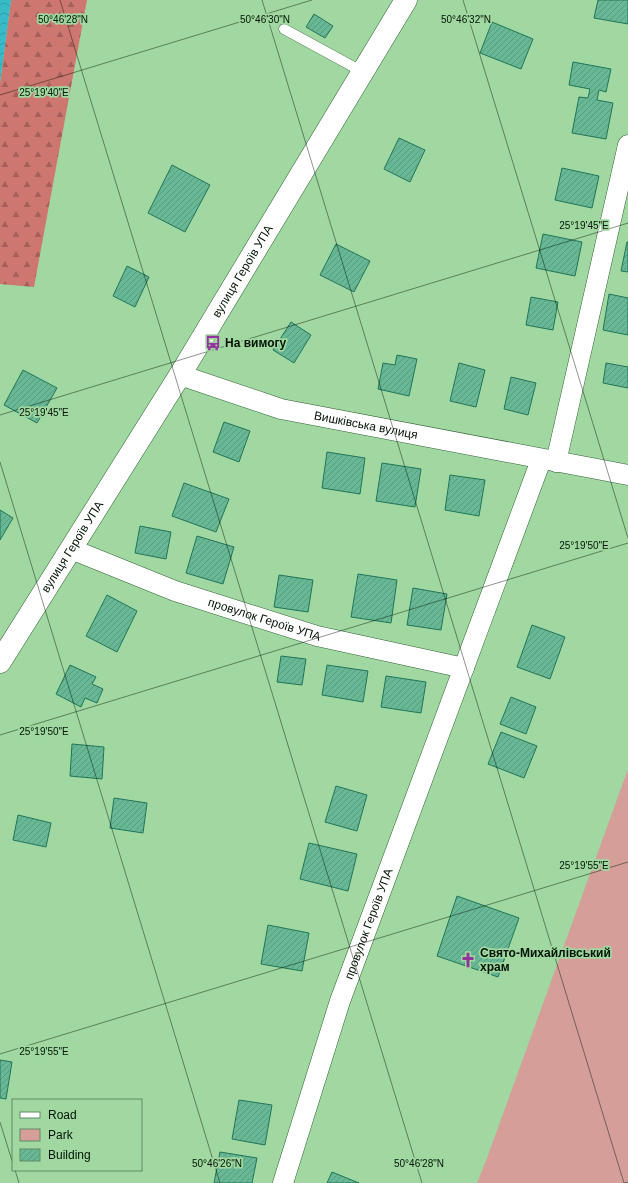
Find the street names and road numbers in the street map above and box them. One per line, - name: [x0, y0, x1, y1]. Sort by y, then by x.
- street label: вулиця Героїв УПА: [209, 222, 276, 320]
- street label: Вишківська вулиця: [313, 408, 419, 442]
- street label: вулиця Героїв УПА: [38, 498, 106, 595]
- street label: провулок Героїв УПА: [206, 595, 322, 644]
- street label: провулок Героїв УПА: [342, 866, 396, 981]

